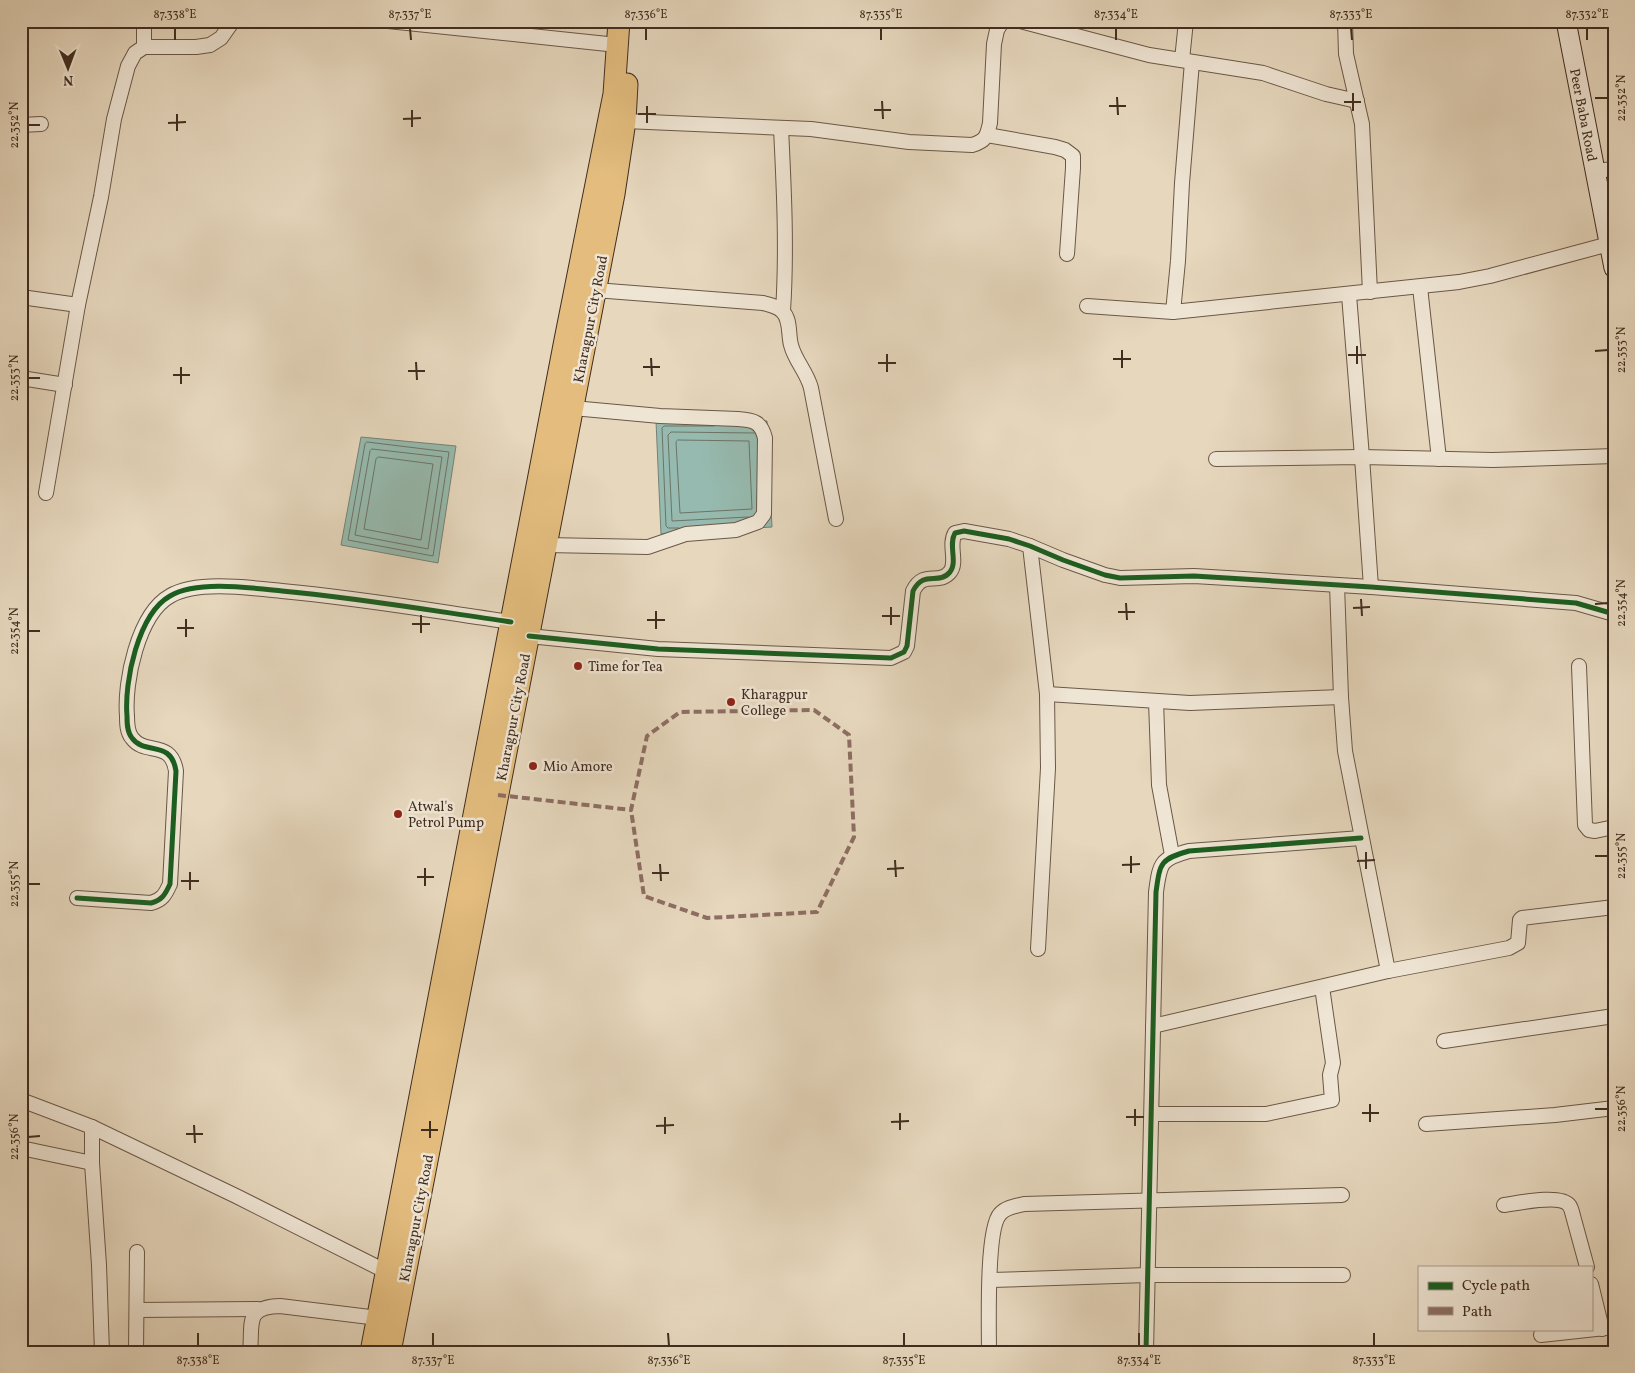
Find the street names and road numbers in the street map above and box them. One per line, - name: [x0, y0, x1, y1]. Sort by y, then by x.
- street label: Peer Baba Road: [1564, 67, 1601, 164]
- street label: Kharagpur City Road: [570, 254, 613, 385]
- street label: Kharagpur City Road: [493, 652, 536, 783]
- street label: Kharagpur City Road: [396, 1153, 439, 1284]

